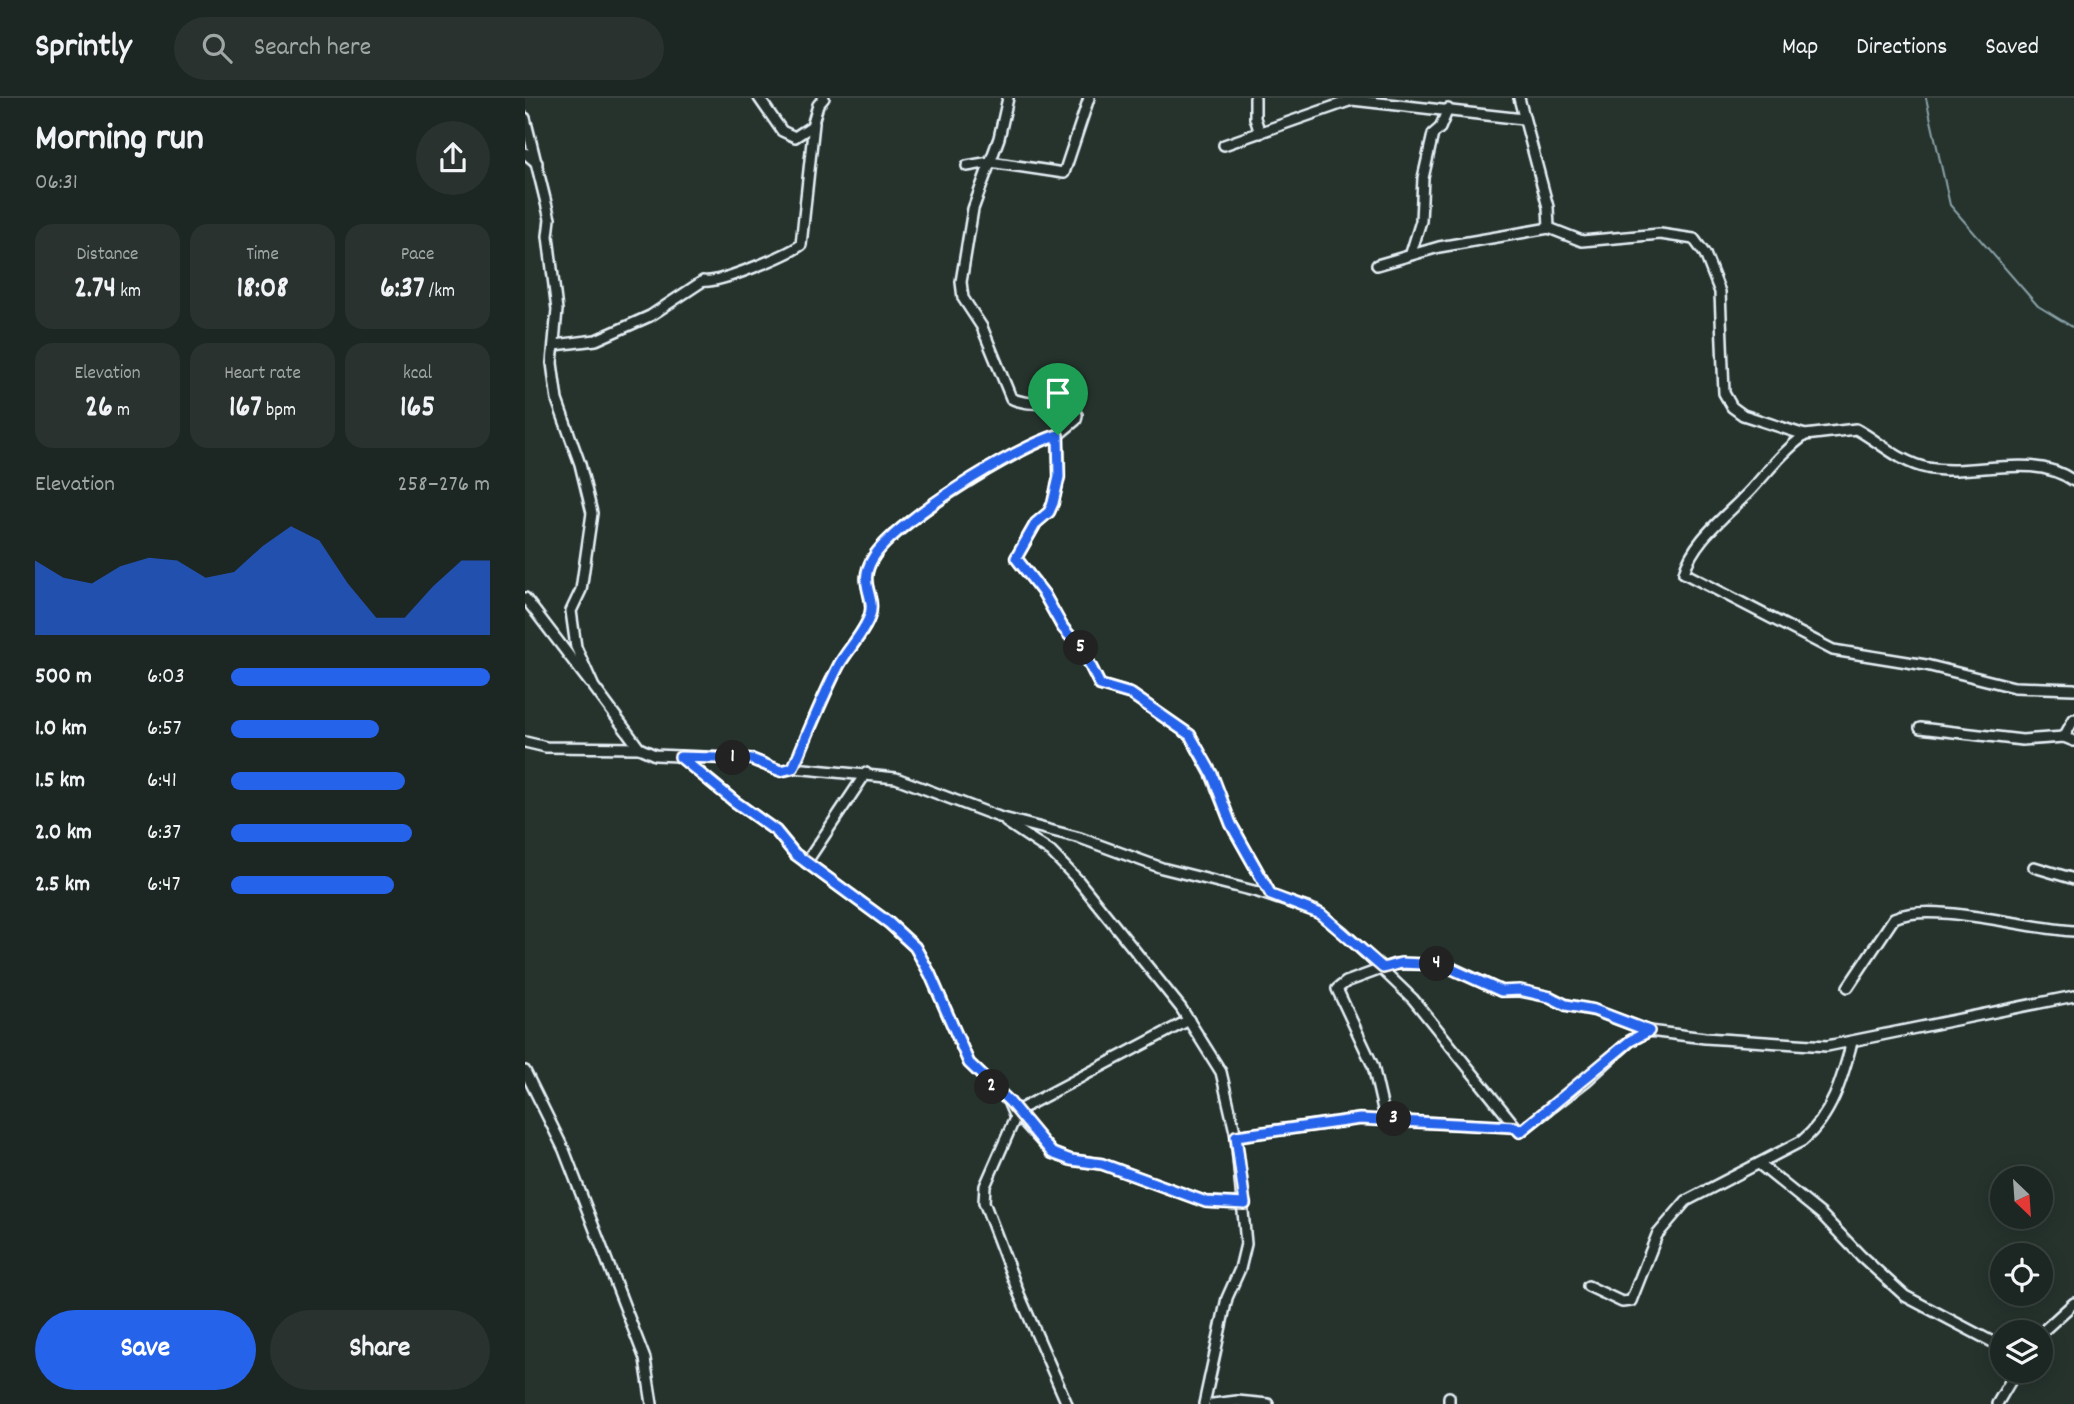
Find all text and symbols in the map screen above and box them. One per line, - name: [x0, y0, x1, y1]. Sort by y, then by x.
- search box: [174, 17, 664, 80]
- text: Sprintly: [35, 25, 132, 72]
- icon: search: [198, 29, 236, 67]
- text: Search here: [254, 30, 371, 67]
- text: Map: [1782, 31, 1818, 65]
- text: Directions: [1856, 31, 1947, 65]
- text: Saved: [1985, 31, 2039, 65]
- text: Morning run: [35, 113, 204, 168]
- button: share: [416, 121, 490, 195]
- text: 06:31: [35, 167, 78, 200]
- text: Distance: [77, 242, 138, 269]
- text: Time: [246, 242, 279, 269]
- text: Pace: [401, 242, 434, 269]
- text: 2.74: [74, 269, 116, 312]
- text: 18:08: [237, 269, 288, 312]
- text: 6:37: [380, 269, 424, 312]
- text: km: [116, 279, 141, 306]
- text: /km: [424, 279, 455, 306]
- text: Elevation: [74, 361, 141, 388]
- text: Heart rate: [224, 361, 301, 388]
- text: kcal: [403, 361, 432, 388]
- pin: [1028, 363, 1088, 435]
- icon: arrive: [1039, 374, 1077, 412]
- text: 26: [85, 388, 113, 431]
- text: 167: [229, 388, 262, 431]
- text: 165: [400, 388, 435, 431]
- text: m: [113, 398, 130, 425]
- text: bpm: [262, 398, 296, 425]
- text: Elevation: [35, 469, 115, 502]
- text: 258–276 m: [397, 469, 490, 502]
- pin: 5: [1063, 630, 1099, 666]
- text: 5: [1076, 634, 1085, 661]
- text: 500 m: [35, 661, 92, 694]
- text: 6:03: [147, 661, 185, 694]
- text: 1.0 km: [35, 713, 87, 746]
- text: 6:57: [147, 713, 182, 746]
- pin: 1: [715, 740, 751, 776]
- text: 1: [730, 744, 735, 771]
- text: 1.5 km: [35, 765, 85, 798]
- text: 6:41: [147, 765, 177, 798]
- text: 2.0 km: [35, 817, 92, 850]
- text: 6:37: [147, 817, 181, 850]
- text: 2.5 km: [35, 869, 90, 902]
- text: 6:47: [147, 869, 180, 902]
- pin: 4: [1419, 946, 1455, 982]
- text: 4: [1433, 950, 1440, 977]
- pin: 2: [974, 1070, 1009, 1104]
- text: 2: [987, 1073, 996, 1100]
- pin: 3: [1377, 1102, 1411, 1136]
- text: 3: [1389, 1105, 1398, 1132]
- north arrow: [1990, 1166, 2053, 1228]
- map controls: [1990, 1166, 2053, 1383]
- button: locate: [1990, 1243, 2053, 1306]
- button: Save: [35, 1310, 256, 1390]
- button: Share: [270, 1310, 490, 1390]
- button: layers: [1990, 1320, 2053, 1383]

